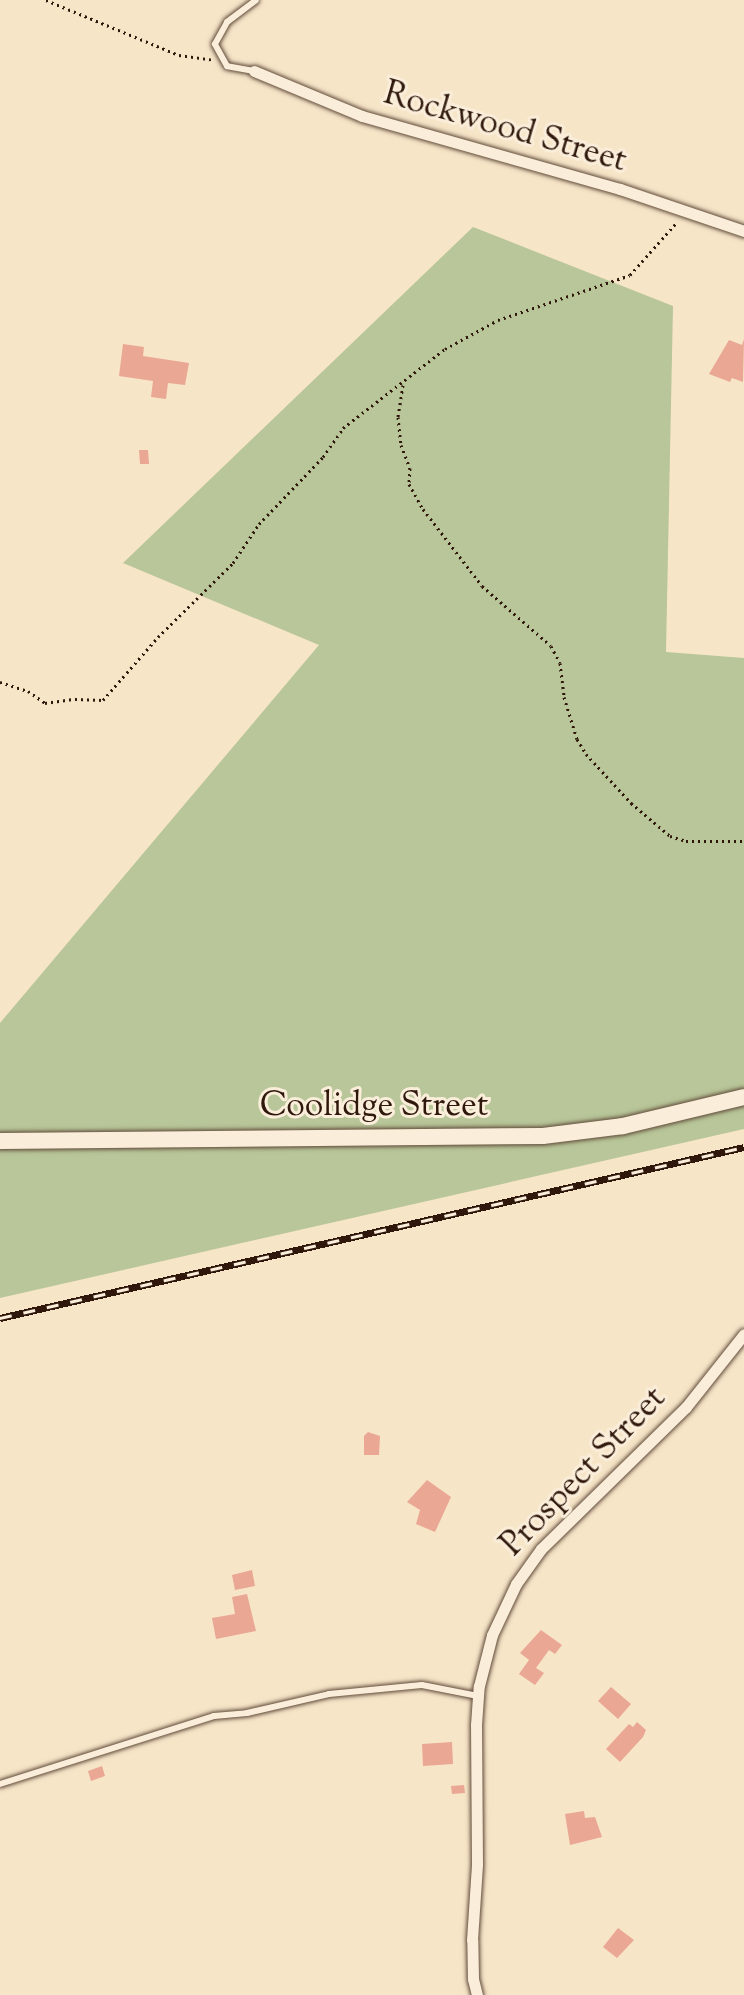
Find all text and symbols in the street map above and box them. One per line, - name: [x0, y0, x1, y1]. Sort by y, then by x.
- street label: Rockwood Street: [379, 74, 631, 182]
- street label: Coolidge Street: [260, 1087, 488, 1127]
- street label: Prospect Street: [493, 1379, 675, 1565]

